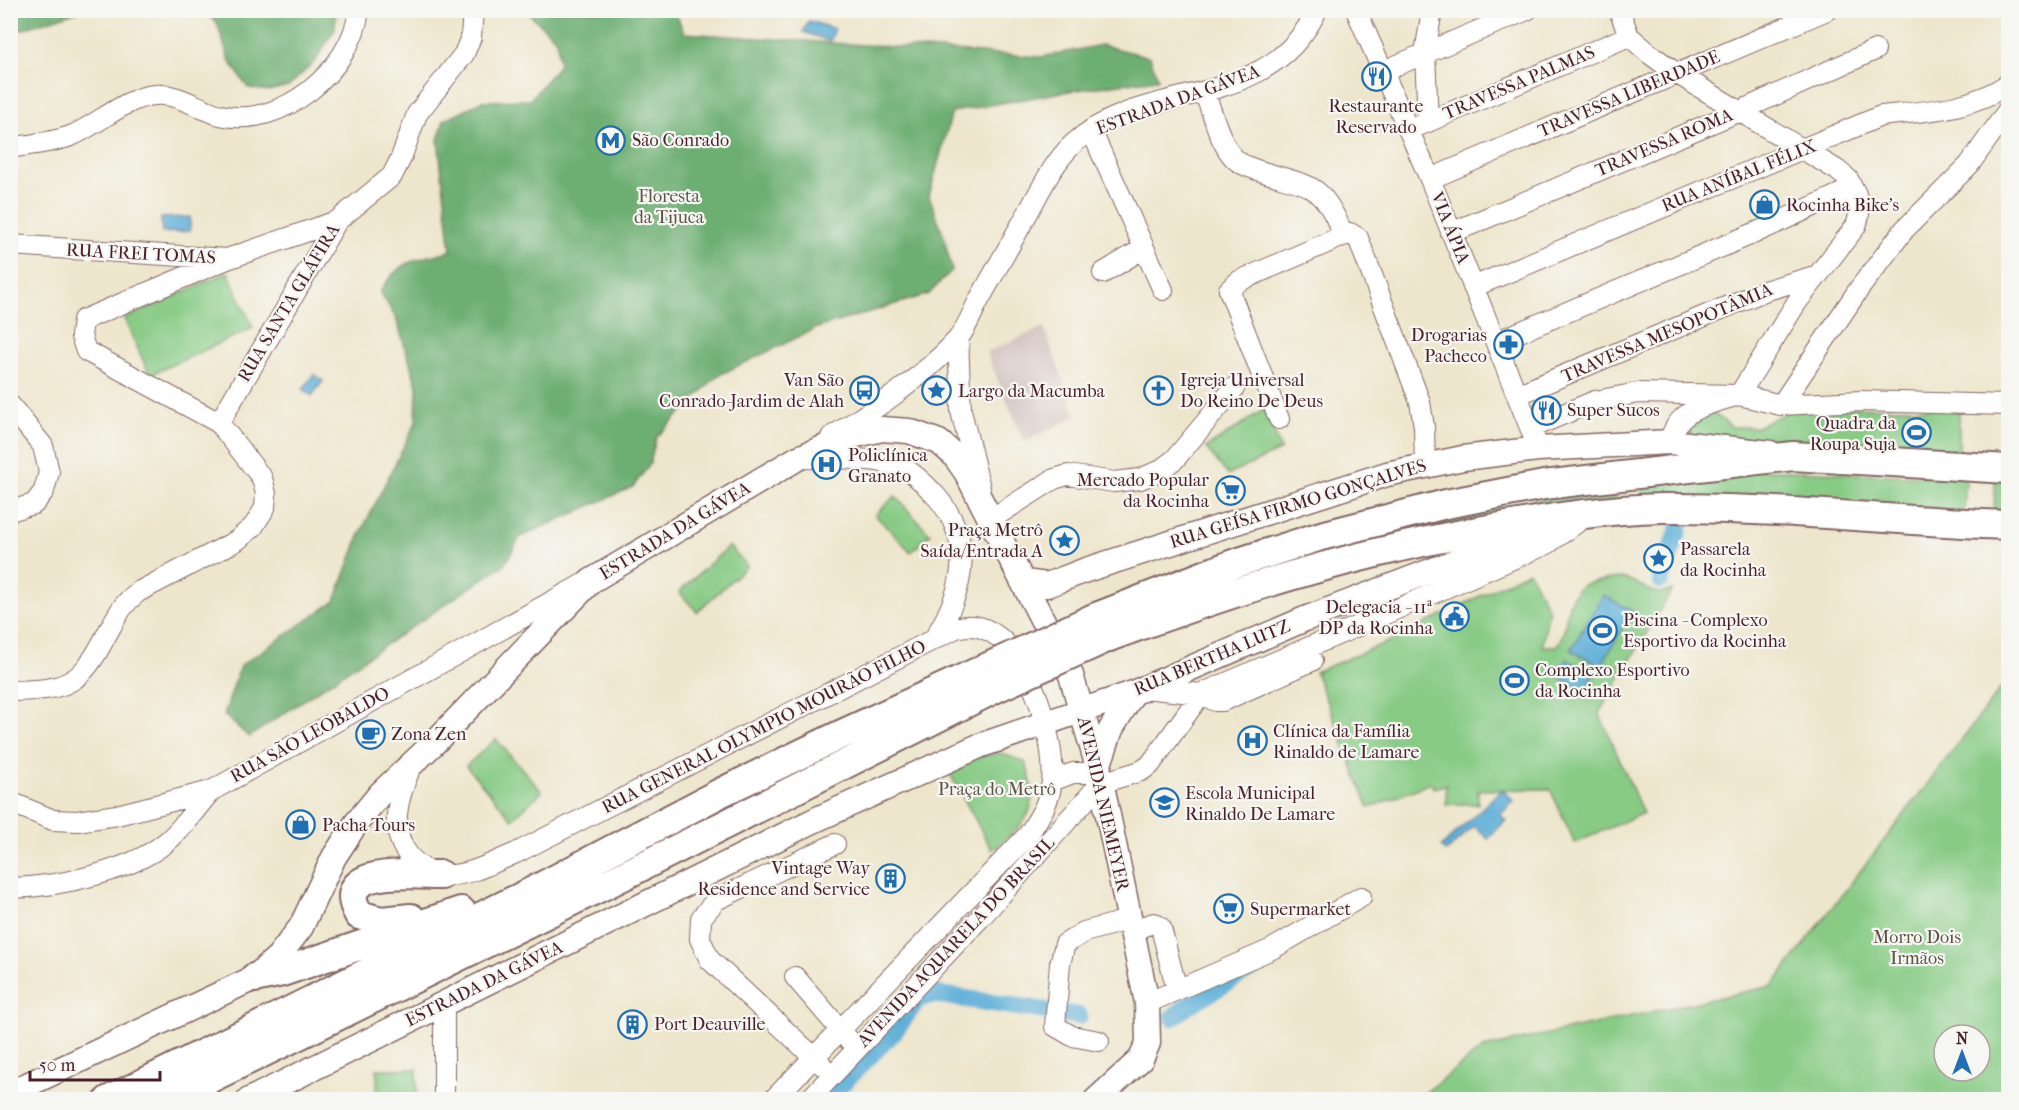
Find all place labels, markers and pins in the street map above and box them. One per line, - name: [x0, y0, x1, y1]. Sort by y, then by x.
- restaurant icon: Restaurante Reservado: [1360, 61, 1392, 93]
- place label: Restaurante Reservado: [1329, 96, 1424, 138]
- metro station icon: São Conrado: [595, 124, 627, 156]
- place label: São Conrado: [632, 130, 729, 151]
- shop icon: Rocinha Bike's: [1749, 189, 1781, 221]
- place label: Rocinha Bike's: [1786, 195, 1900, 216]
- place label: Drogarias Pacheco: [1411, 325, 1487, 367]
- pharmacy icon: Drogarias Pacheco: [1492, 329, 1524, 361]
- place label: Van São Conrado-Jardim de Alah: [659, 370, 844, 412]
- place label: Igreja Universal Do Reino De Deus: [1180, 370, 1323, 412]
- bus stop icon: Van São Conrado-Jardim de Alah: [849, 374, 881, 406]
- church icon: Igreja Universal Do Reino De Deus: [1143, 374, 1175, 406]
- place icon: Largo da Macumba: [921, 375, 953, 407]
- place label: Largo da Macumba: [958, 381, 1106, 402]
- restaurant icon: Super Sucos: [1530, 394, 1562, 426]
- place label: Super Sucos: [1567, 400, 1660, 421]
- place label: Quadra da Roupa Suja: [1810, 413, 1897, 455]
- sports icon: Quadra da Roupa Suja: [1901, 417, 1933, 449]
- place label: Policlínica Granato: [848, 445, 928, 487]
- hospital icon: Policlínica Granato: [811, 449, 843, 481]
- place label: Mercado Popular da Rocinha: [1077, 470, 1210, 512]
- supermarket icon: Mercado Popular da Rocinha: [1214, 474, 1246, 506]
- place label: Praça Metrô Saída/Entrada A: [920, 520, 1043, 562]
- place icon: Praça Metrô Saída/Entrada A: [1048, 524, 1080, 556]
- place label: Passarela da Rocinha: [1680, 539, 1767, 581]
- place icon: Passarela da Rocinha: [1643, 543, 1675, 575]
- place label: Delegacia - 11ª DP da Rocinha: [1319, 597, 1434, 639]
- public building icon: Delegacia - 11ª DP da Rocinha: [1438, 601, 1470, 633]
- place label: Piscina - Complexo Esportivo da Rocinha: [1623, 610, 1787, 652]
- sports icon: Piscina - Complexo Esportivo da Rocinha: [1586, 614, 1618, 646]
- place label: Complexo Esportivo da Rocinha: [1535, 660, 1690, 702]
- sports icon: Complexo Esportivo da Rocinha: [1498, 664, 1530, 696]
- cafe icon: Zona Zen: [354, 718, 386, 750]
- place label: Clínica da Família Rinaldo de Lamare: [1273, 721, 1419, 763]
- place label: Zona Zen: [391, 724, 467, 745]
- hospital icon: Clínica da Família Rinaldo de Lamare: [1236, 725, 1268, 757]
- place label: Escola Municipal Rinaldo De Lamare: [1185, 783, 1335, 825]
- school or university icon: Escola Municipal Rinaldo De Lamare: [1148, 787, 1180, 819]
- shop icon: Pacha Tours: [285, 809, 317, 841]
- place label: Pacha Tours: [322, 815, 415, 836]
- place label: Vintage Way Residence and Service: [697, 858, 871, 900]
- building icon: Vintage Way Residence and Service: [875, 862, 907, 894]
- supermarket icon: Supermarket: [1213, 893, 1245, 925]
- place label: Supermarket: [1250, 899, 1351, 920]
- building icon: Port Deauville: [617, 1008, 649, 1040]
- place label: Port Deauville: [654, 1014, 766, 1035]

